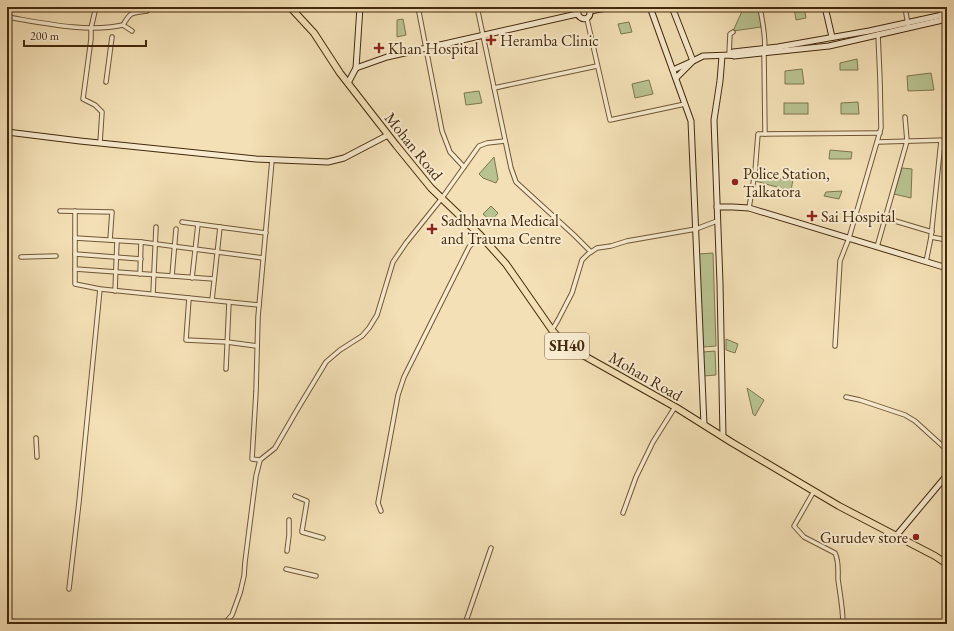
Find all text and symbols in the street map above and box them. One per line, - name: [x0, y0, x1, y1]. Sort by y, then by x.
- scale bar: [24, 22, 146, 48]
- text: 200 m: [30, 28, 60, 44]
- place label: Heramba Clinic: [500, 30, 599, 51]
- marker: Heramba Clinic: [485, 34, 497, 46]
- place label: Khan Hospital: [388, 38, 479, 59]
- marker: Khan Hospital: [373, 42, 385, 54]
- street label: Mohan Road: [380, 108, 448, 185]
- place label: Police Station, Talkatora: [743, 163, 830, 202]
- marker: Police Station, Talkatora: [730, 177, 740, 187]
- place label: Sai Hospital: [821, 206, 896, 227]
- place label: Sadbhavna Medical and Trauma Centre: [441, 210, 561, 249]
- marker: Sai Hospital: [806, 210, 818, 222]
- marker: Sadbhavna Medical and Trauma Centre: [426, 223, 438, 235]
- road number: SH40: [545, 333, 589, 359]
- street label: Mohan Road: [605, 347, 687, 406]
- place label: Gurudev store: [820, 527, 908, 548]
- marker: Gurudev store: [911, 532, 921, 542]

